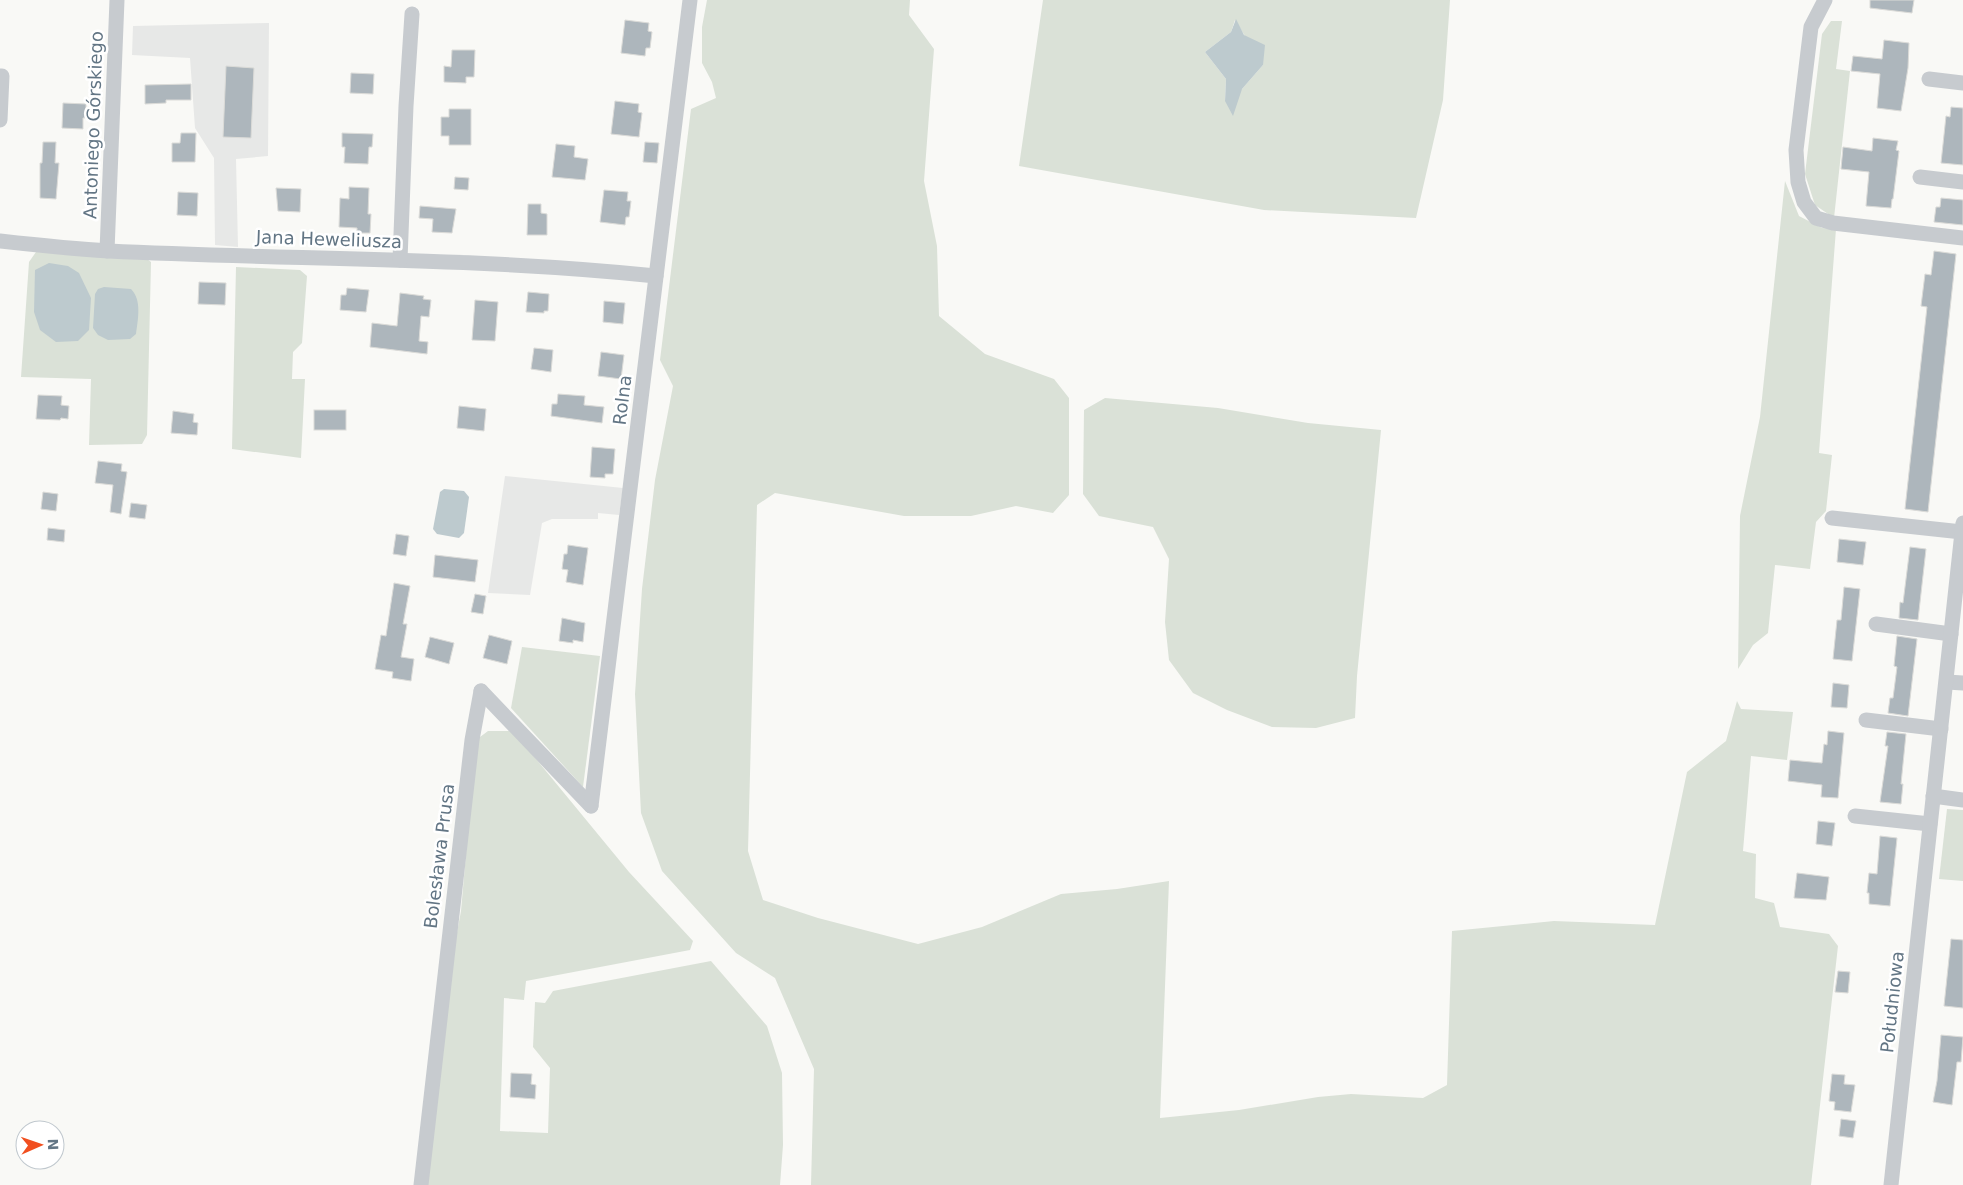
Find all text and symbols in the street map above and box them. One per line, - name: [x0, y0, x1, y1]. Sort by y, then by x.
- street label: Antoniego Górskiego: [79, 31, 107, 219]
- street label: Jana Heweliusza: [255, 226, 402, 252]
- street label: Rolna: [609, 374, 635, 426]
- street label: Bolesława Prusa: [420, 782, 458, 930]
- street label: Południowa: [1876, 950, 1908, 1054]
- north arrow: [15, 1120, 65, 1170]
- text: N: [45, 1138, 61, 1151]

